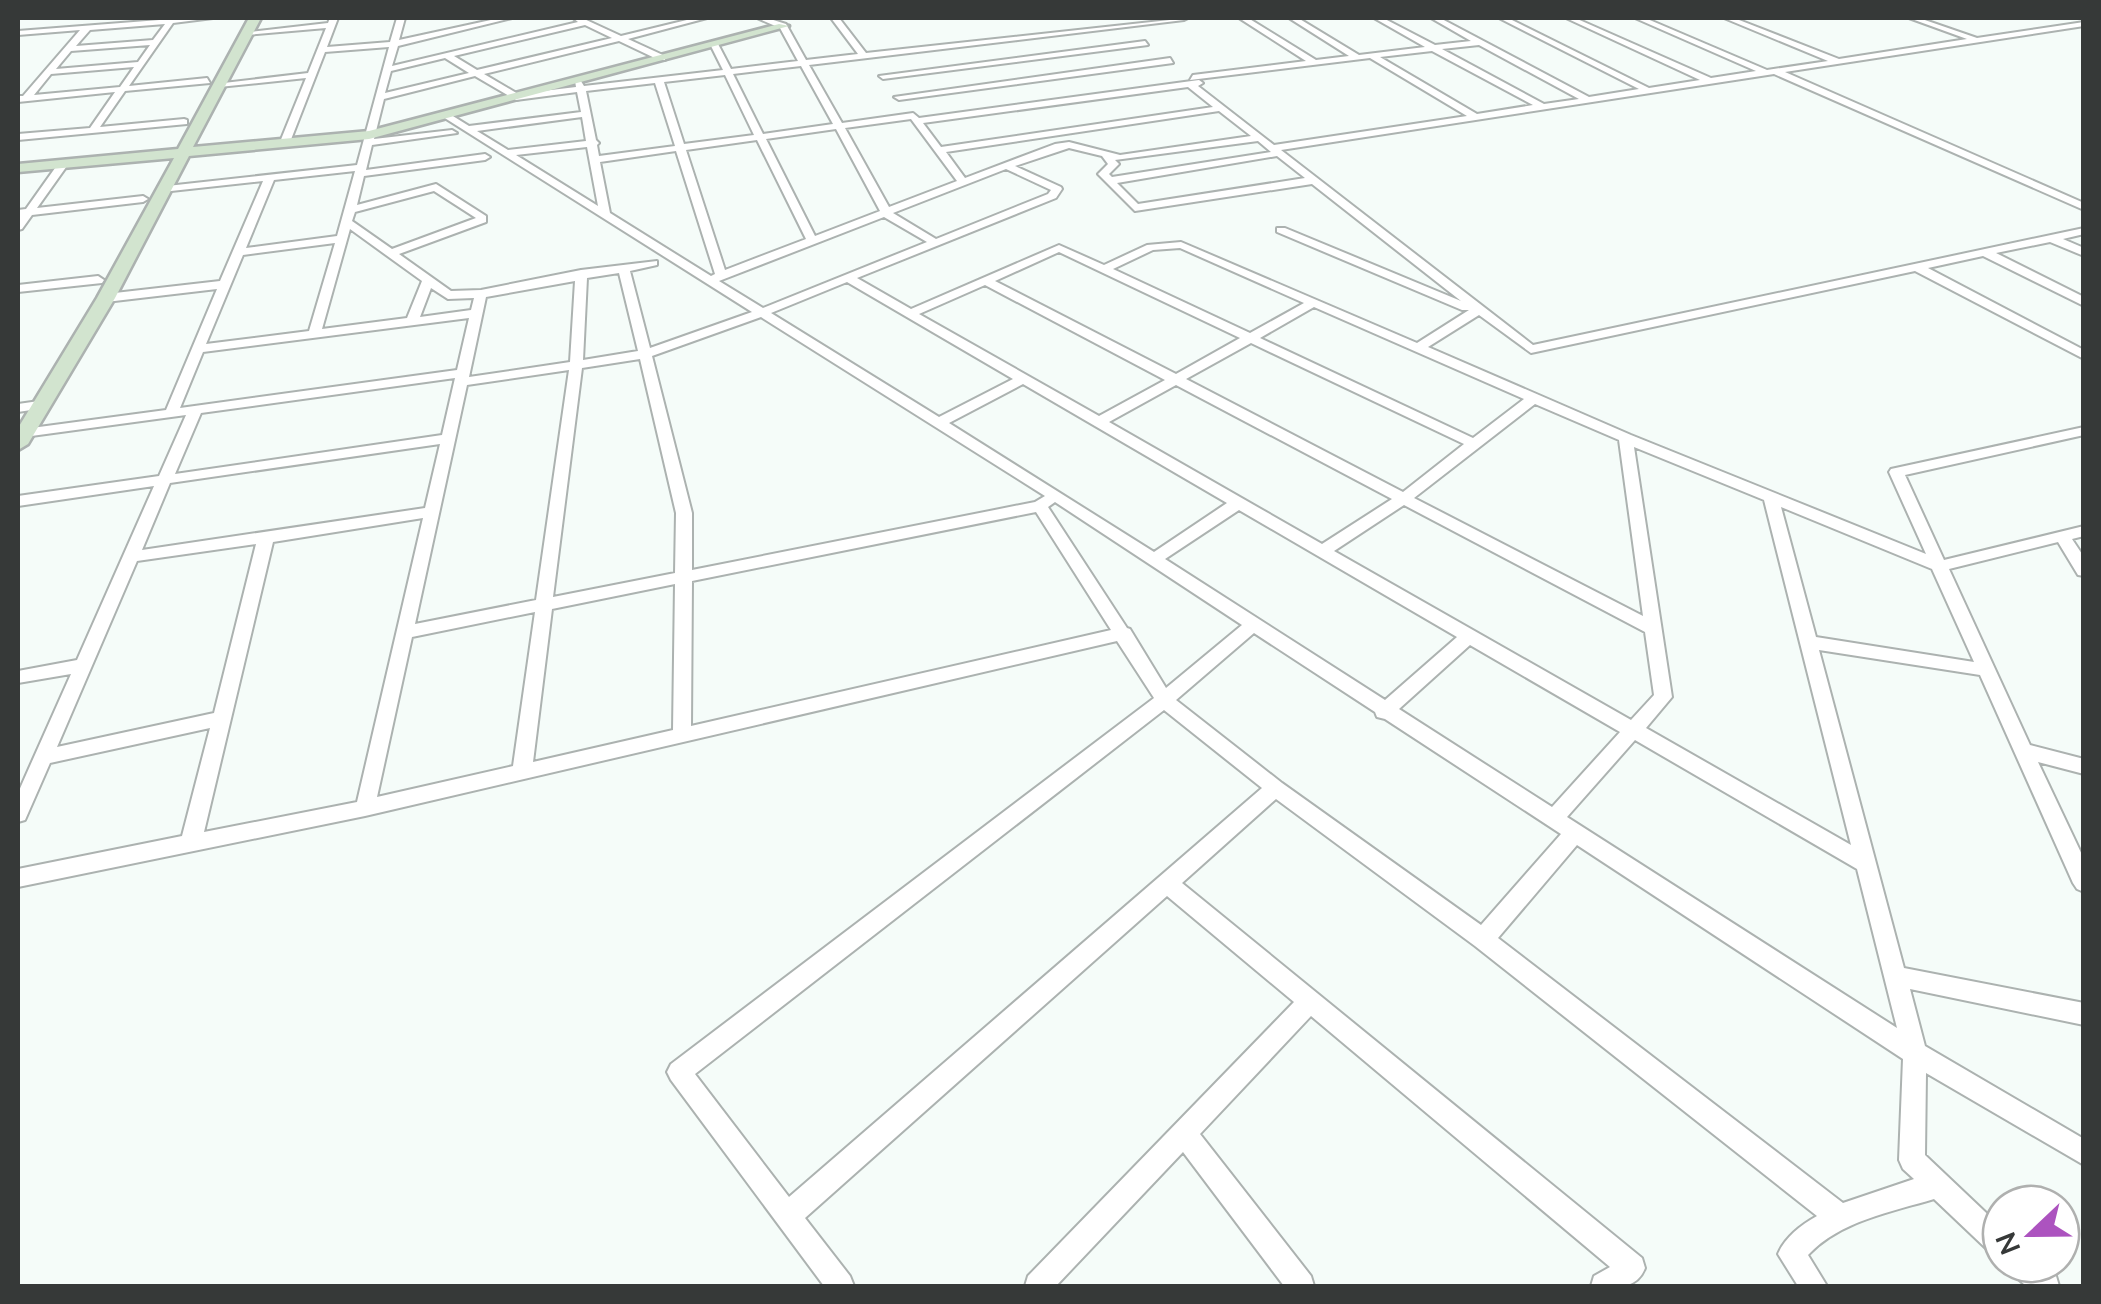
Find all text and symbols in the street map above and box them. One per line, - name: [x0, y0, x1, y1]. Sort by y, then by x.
- north arrow: [1981, 1184, 2081, 1284]
- text: N: [1987, 1227, 2028, 1260]

